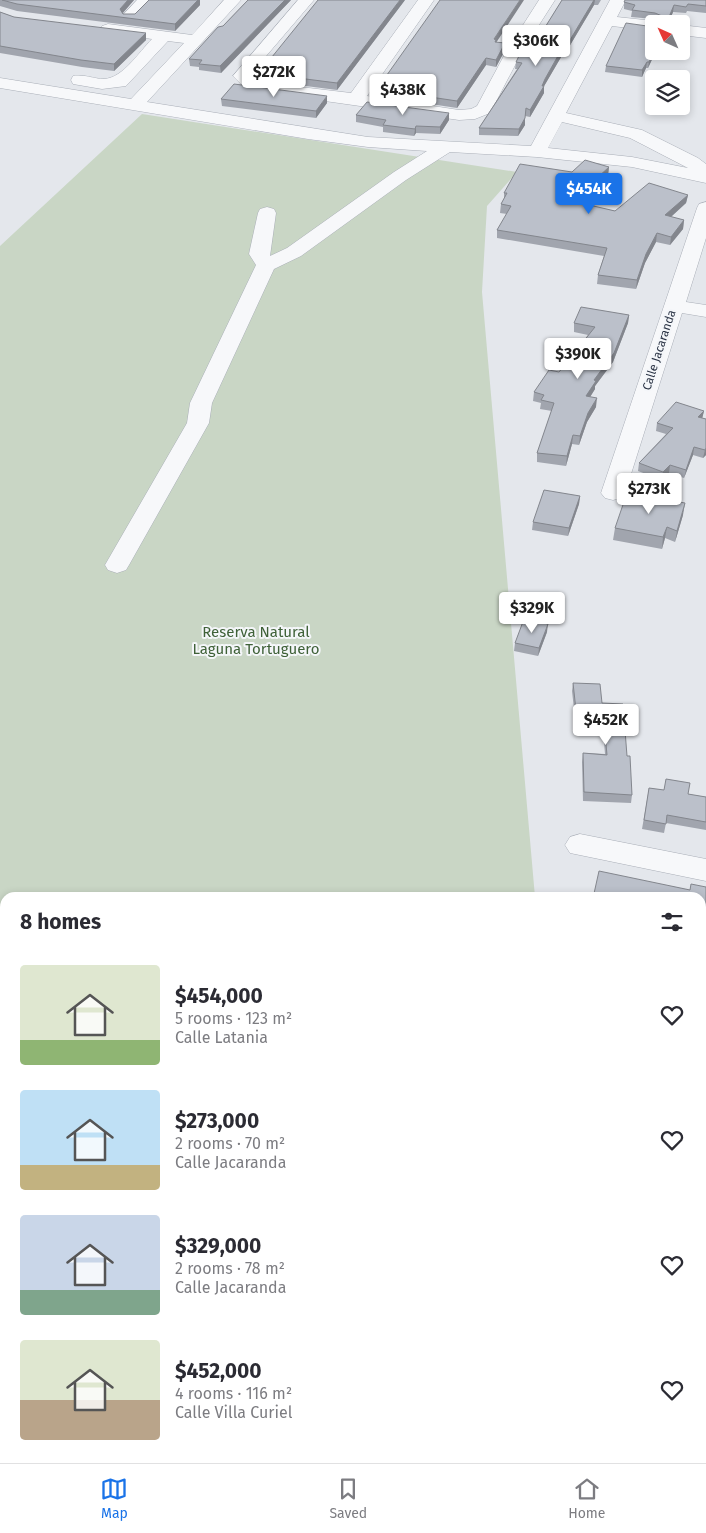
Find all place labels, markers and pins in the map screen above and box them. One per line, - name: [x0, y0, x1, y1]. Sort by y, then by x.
- pin: $306K: [501, 24, 571, 67]
- pin: $272K: [239, 56, 309, 98]
- pin: $438K: [368, 74, 438, 116]
- pin: $454K: [554, 172, 624, 215]
- pin: $390K: [543, 338, 613, 380]
- pin: $273K: [614, 472, 684, 515]
- pin: $329K: [497, 592, 567, 634]
- pin: $452K: [571, 704, 641, 746]

